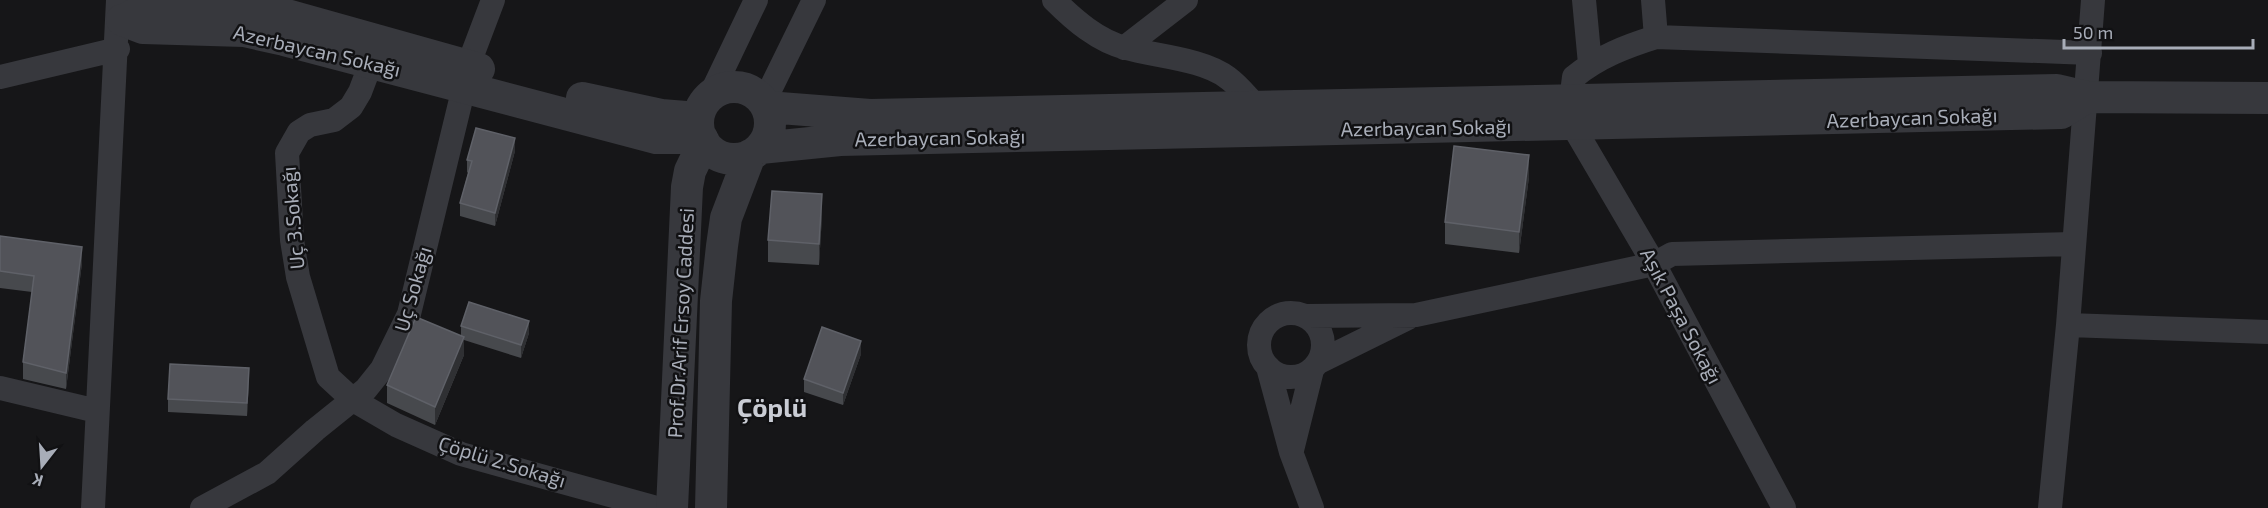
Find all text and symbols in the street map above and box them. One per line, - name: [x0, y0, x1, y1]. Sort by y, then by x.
- scale bar: [2064, 12, 2253, 50]
- street label: Azerbaycan Sokağı: [231, 19, 403, 81]
- text: 50 m: [2073, 21, 2113, 43]
- street label: Azerbaycan Sokağı: [1826, 102, 1998, 132]
- street label: Azerbaycan Sokağı: [1340, 114, 1512, 140]
- street label: Azerbaycan Sokağı: [854, 124, 1026, 150]
- street label: Uç 3.Sokağı: [276, 166, 309, 271]
- street label: Prof.Dr.Arif Ersoy Caddesi: [662, 207, 698, 439]
- street label: Uç Sokağı: [388, 243, 437, 334]
- street label: Aşık Paşa Sokağı: [1635, 244, 1728, 388]
- district label: Çöplü: [737, 391, 807, 424]
- street label: Çöplü 2.Sokağı: [435, 430, 569, 493]
- north arrow: [12, 436, 72, 496]
- text: K: [29, 470, 45, 491]

